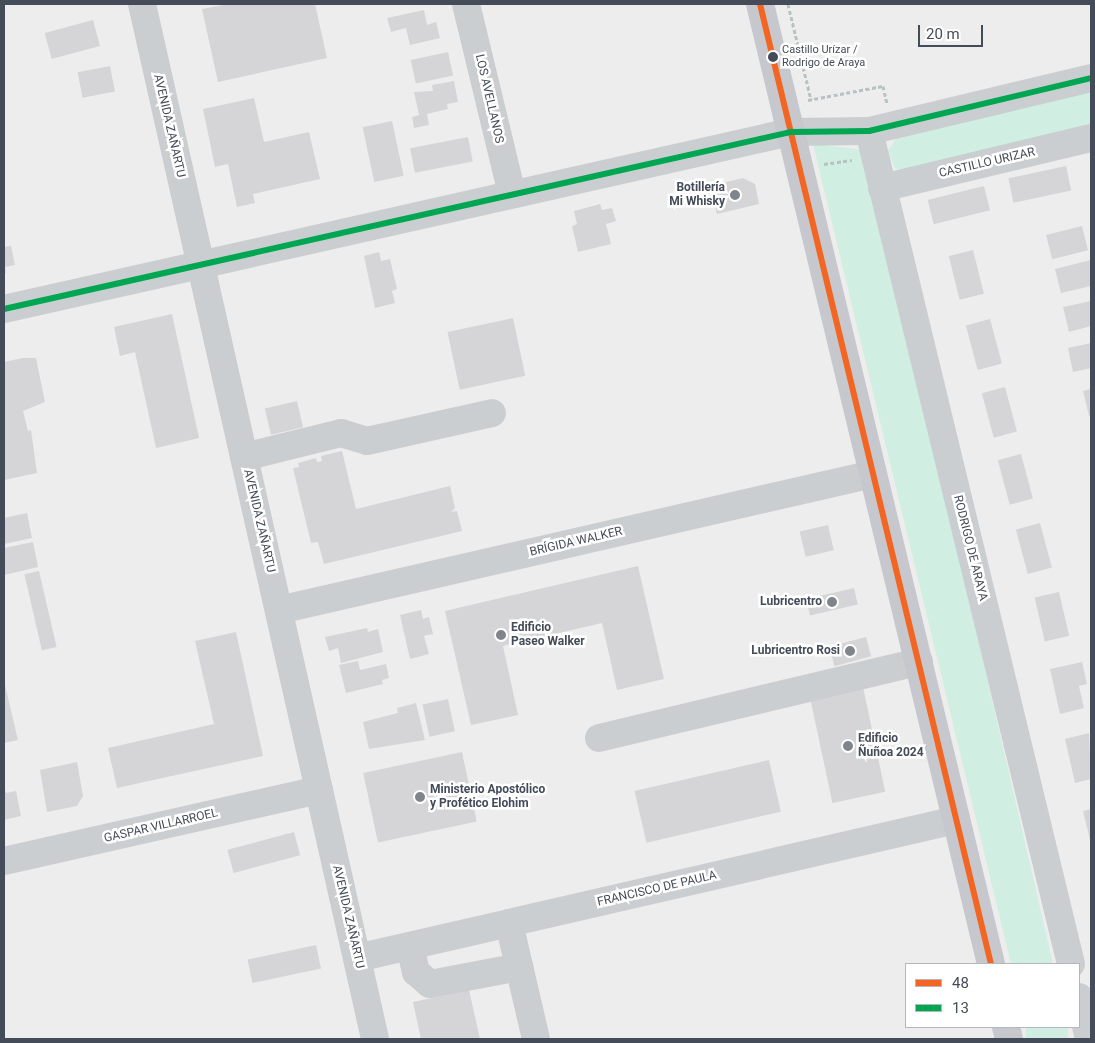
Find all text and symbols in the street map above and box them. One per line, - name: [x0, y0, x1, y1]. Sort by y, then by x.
- scale bar: [920, 15, 985, 47]
- text: 20 m: [926, 25, 960, 43]
- place label: Castillo Urízar / Rodrigo de Araya: [782, 44, 865, 70]
- marker: Castillo Urízar / Rodrigo de Araya: [768, 52, 778, 62]
- street label: LOS AVELLANOS: [472, 53, 506, 145]
- street label: AVENIDA ZAÑARTU: [150, 73, 188, 179]
- street label: CASTILLO URIZAR: [938, 145, 1036, 181]
- place label: Botillería Mi Whisky: [669, 181, 725, 209]
- marker: Botillería Mi Whisky: [729, 189, 741, 201]
- street label: AVENIDA ZAÑARTU: [240, 468, 278, 574]
- street label: RODRIGO DE ARAYA: [950, 494, 990, 602]
- street label: BRÍGIDA WALKER: [528, 524, 624, 560]
- place label: Lubricentro: [760, 595, 822, 609]
- marker: Lubricentro: [826, 596, 838, 608]
- place label: Edificio Paseo Walker: [511, 621, 585, 649]
- marker: Edificio Paseo Walker: [495, 629, 507, 641]
- place label: Lubricentro Rosi: [751, 644, 840, 658]
- marker: Lubricentro Rosi: [844, 645, 856, 657]
- place label: Edificio Ñuñoa 2024: [858, 732, 924, 760]
- marker: Edificio Ñuñoa 2024: [842, 740, 854, 752]
- place label: Ministerio Apostólico y Profético Elohim: [430, 783, 545, 811]
- marker: Ministerio Apostólico y Profético Elohim: [414, 791, 426, 803]
- street label: GASPAR VILLARROEL: [103, 806, 219, 846]
- street label: AVENIDA ZAÑARTU: [329, 864, 367, 970]
- street label: FRANCISCO DE PAULA: [596, 868, 718, 910]
- legend: [905, 963, 1080, 1028]
- text: 48: [952, 974, 969, 992]
- text: 13: [952, 999, 969, 1017]

